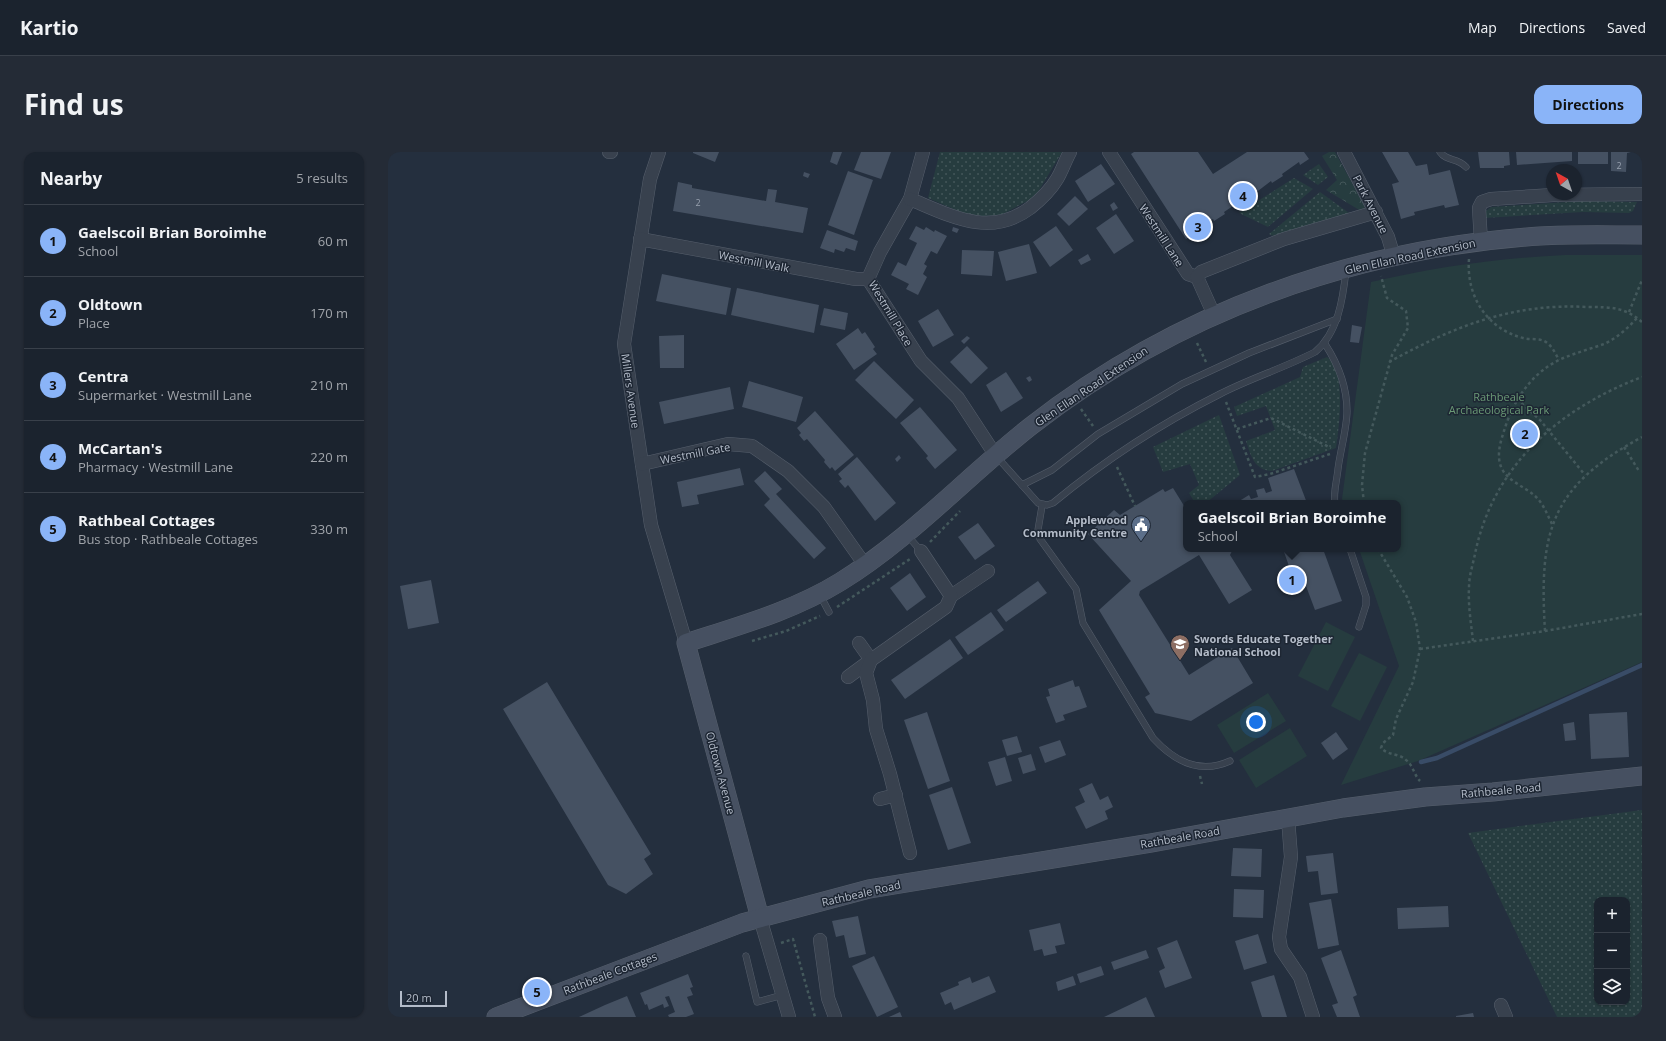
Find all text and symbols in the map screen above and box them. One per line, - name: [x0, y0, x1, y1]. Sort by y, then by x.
- text: Kartio: [20, 15, 79, 41]
- text: Map: [1468, 18, 1497, 37]
- text: Directions: [1519, 18, 1585, 37]
- text: Saved: [1607, 18, 1646, 37]
- text: Find us: [24, 85, 124, 123]
- button: Directions: [1534, 85, 1642, 124]
- house number: 2: [1616, 159, 1622, 172]
- north arrow: [1546, 164, 1582, 200]
- text: Nearby: [40, 167, 102, 190]
- text: 5 results: [296, 169, 348, 187]
- street label: Park Avenue: [1350, 172, 1392, 236]
- pin: 4: [1230, 181, 1256, 211]
- house number: 2: [695, 196, 701, 209]
- street label: Westmill Lane: [1136, 201, 1188, 269]
- pin: 3: [1185, 212, 1211, 242]
- text: Gaelscoil Brian Boroimhe: [78, 222, 267, 242]
- text: 1: [49, 232, 57, 250]
- text: 60 m: [318, 232, 348, 250]
- street label: Glen Ellan Road Extension: [1343, 235, 1477, 277]
- text: School: [78, 242, 118, 260]
- street label: Westmill Walk: [717, 247, 791, 275]
- street label: Westmill Place: [866, 277, 916, 349]
- text: Oldtown: [78, 294, 143, 314]
- text: 2: [49, 304, 57, 322]
- text: 170 m: [310, 304, 348, 322]
- text: Place: [78, 314, 110, 332]
- street label: Glen Ellan Road Extension: [1032, 343, 1150, 429]
- street label: Millers Avenue: [618, 353, 644, 429]
- text: Centra: [78, 366, 129, 386]
- text: 3: [49, 376, 57, 394]
- text: 210 m: [310, 376, 348, 394]
- text: Supermarket · Westmill Lane: [78, 386, 252, 404]
- park label: Rathbeale Archaeological Park: [1449, 389, 1549, 417]
- pin: 2: [1512, 419, 1538, 449]
- text: McCartan's: [78, 438, 162, 458]
- street label: Westmill Gate: [659, 439, 731, 467]
- text: 4: [49, 448, 57, 466]
- text: 220 m: [310, 448, 348, 466]
- text: Pharmacy · Westmill Lane: [78, 458, 233, 476]
- popup: [1183, 500, 1401, 552]
- text: Gaelscoil Brian Boroimhe: [1198, 507, 1386, 527]
- text: Rathbeal Cottages: [78, 510, 215, 530]
- place label: Applewood Community Centre: [1023, 512, 1127, 540]
- public building icon: Applewood Community Centre: [1130, 514, 1152, 542]
- text: 5: [49, 520, 57, 538]
- text: 330 m: [310, 520, 348, 538]
- text: School: [1198, 527, 1238, 545]
- text: Bus stop · Rathbeale Cottages: [78, 530, 258, 548]
- pin: 1: [1279, 565, 1305, 595]
- place label: Swords Educate Together National School: [1194, 631, 1333, 659]
- school or university icon: Swords Educate Together National School: [1169, 633, 1191, 661]
- your location: [1246, 712, 1266, 732]
- street label: Oldtown Avenue: [703, 730, 739, 816]
- street label: Rathbeale Road: [1460, 779, 1542, 801]
- street label: Rathbeale Road: [1139, 823, 1221, 851]
- street label: Rathbeale Road: [820, 877, 902, 909]
- map controls: [1594, 897, 1630, 1005]
- button: +: [1594, 897, 1630, 933]
- button: −: [1594, 933, 1630, 969]
- street label: Rathbeale Cottages: [561, 948, 659, 998]
- button: layers: [1594, 969, 1630, 1005]
- pin: 5: [524, 977, 550, 1007]
- scale bar: [400, 989, 447, 1008]
- text: 20 m: [406, 990, 432, 1005]

